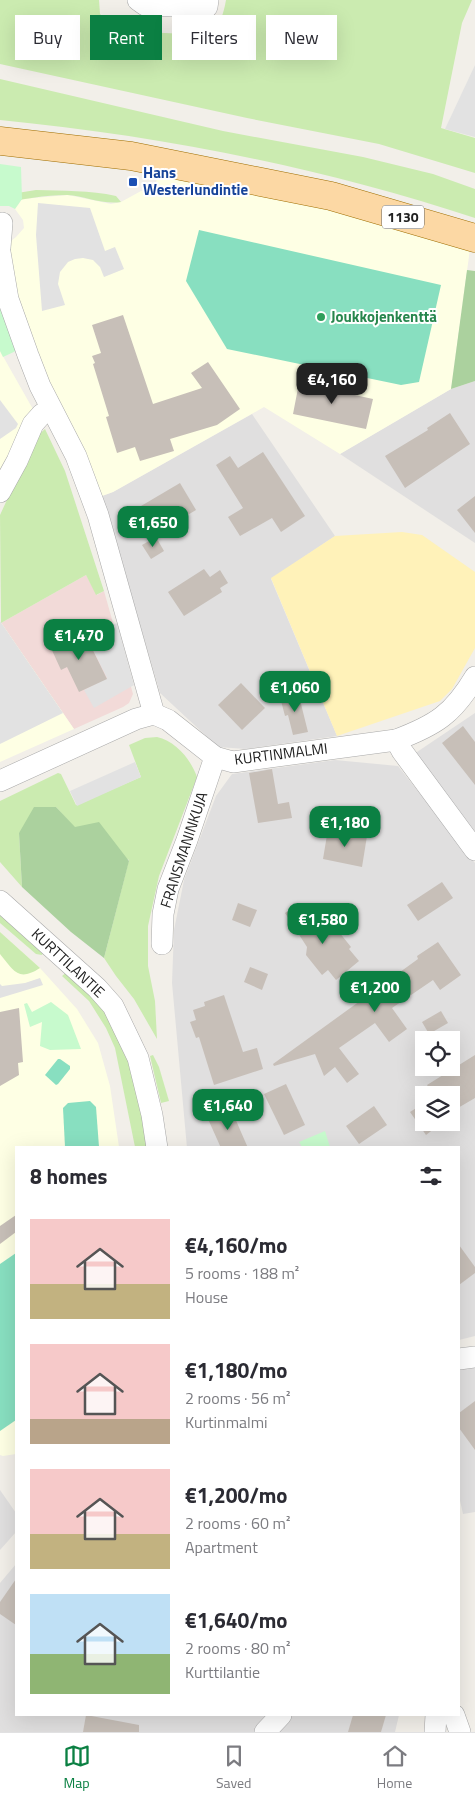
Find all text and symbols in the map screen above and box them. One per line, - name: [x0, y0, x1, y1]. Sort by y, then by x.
- chip: Buy: [15, 15, 80, 60]
- chip: Rent: [90, 15, 162, 60]
- chip: Filters: [172, 15, 256, 60]
- chip: New: [266, 15, 337, 60]
- place label: Hans Westerlundintie: [143, 161, 248, 201]
- marker: Hans Westerlundintie: [127, 176, 139, 188]
- road number: 1130: [382, 206, 424, 228]
- place label: Joukkojenkenttä: [331, 305, 437, 328]
- marker: Joukkojenkenttä: [315, 311, 327, 323]
- pin: €4,160: [291, 362, 373, 405]
- text: €4,160: [307, 367, 357, 391]
- pin: €1,650: [112, 506, 194, 548]
- text: €1,650: [128, 510, 178, 534]
- pin: €1,470: [38, 618, 120, 661]
- text: €1,470: [54, 623, 104, 647]
- pin: €1,060: [254, 670, 336, 713]
- text: €1,060: [270, 675, 320, 699]
- street label: KURTINMALMI: [233, 736, 329, 771]
- street label: FRANSMANINKUJA: [154, 789, 213, 911]
- pin: €1,180: [304, 806, 386, 848]
- text: €1,180: [320, 810, 370, 834]
- pin: €1,580: [282, 902, 364, 945]
- text: €1,580: [298, 907, 348, 931]
- street label: KURTTILANTIE: [27, 923, 110, 1003]
- pin: €1,200: [334, 970, 416, 1013]
- text: €1,200: [350, 975, 400, 999]
- map controls: [415, 1031, 460, 1131]
- button: locate: [415, 1031, 460, 1076]
- button: layers: [415, 1086, 460, 1131]
- pin: €1,640: [187, 1088, 269, 1131]
- text: €1,640: [203, 1093, 253, 1117]
- text: 8 homes: [30, 1160, 107, 1192]
- icon: filters: [417, 1162, 445, 1190]
- text: €4,160/mo: [185, 1229, 287, 1261]
- icon: home: [70, 1239, 130, 1299]
- text: 5 rooms · 188 m²: [185, 1261, 299, 1285]
- text: House: [185, 1285, 228, 1309]
- text: €1,180/mo: [185, 1354, 287, 1386]
- icon: home: [70, 1364, 130, 1424]
- text: 2 rooms · 56 m²: [185, 1386, 290, 1410]
- text: Kurtinmalmi: [185, 1410, 268, 1434]
- text: €1,200/mo: [185, 1479, 287, 1511]
- icon: home: [70, 1489, 130, 1549]
- text: 2 rooms · 60 m²: [185, 1511, 290, 1535]
- text: Apartment: [185, 1535, 258, 1559]
- text: €1,640/mo: [185, 1604, 287, 1636]
- icon: home: [70, 1614, 130, 1674]
- text: 2 rooms · 80 m²: [185, 1636, 290, 1660]
- text: Kurttilantie: [185, 1660, 260, 1684]
- tab: Map: [63, 1742, 91, 1793]
- tab: Saved: [216, 1742, 252, 1793]
- tab: Home: [377, 1742, 412, 1793]

